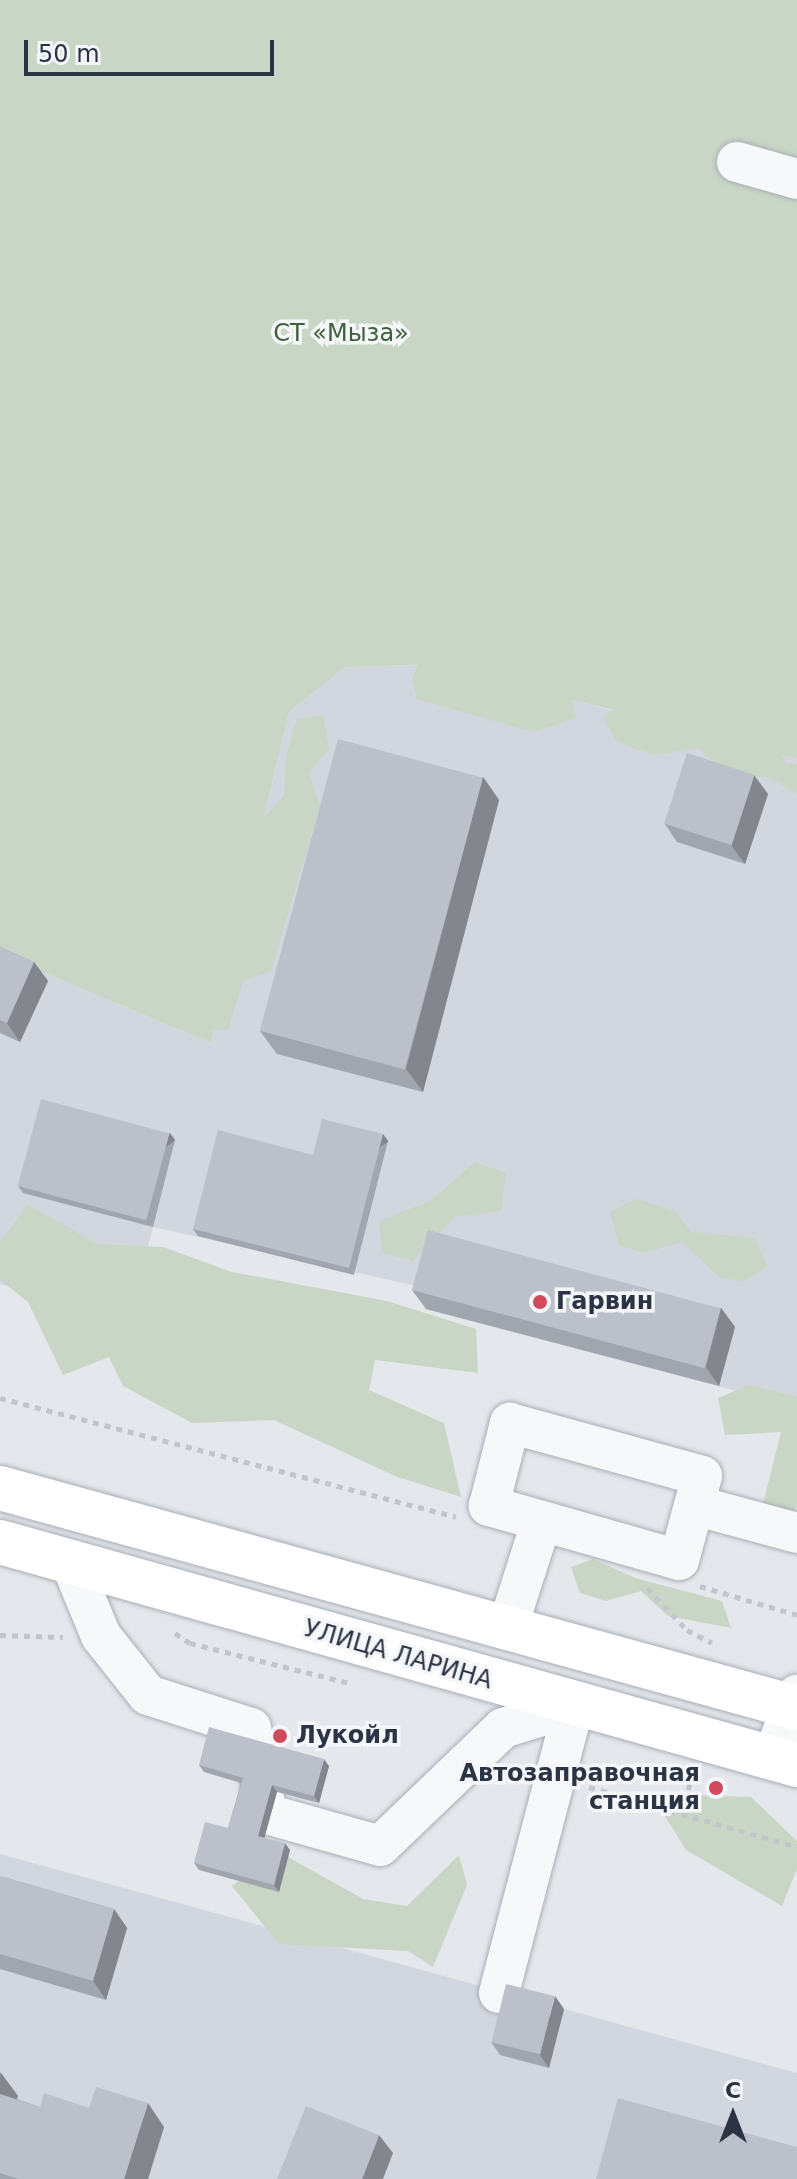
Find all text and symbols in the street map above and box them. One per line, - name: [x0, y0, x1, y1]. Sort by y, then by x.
- scale bar: [28, 24, 278, 74]
- text: 50 m: [38, 40, 100, 68]
- park label: СТ «Мыза»: [273, 320, 409, 348]
- place label: Гарвин: [556, 1288, 653, 1316]
- marker: Гарвин: [531, 1293, 549, 1311]
- street label: УЛИЦА ЛАРИНА: [300, 1614, 496, 1696]
- place label: Лукойл: [296, 1722, 399, 1750]
- marker: Лукойл: [271, 1727, 289, 1745]
- place label: Автозаправочная станция: [459, 1760, 700, 1816]
- marker: Автозаправочная станция: [707, 1779, 725, 1797]
- north arrow: [693, 2075, 773, 2155]
- text: С: [725, 2078, 741, 2103]

